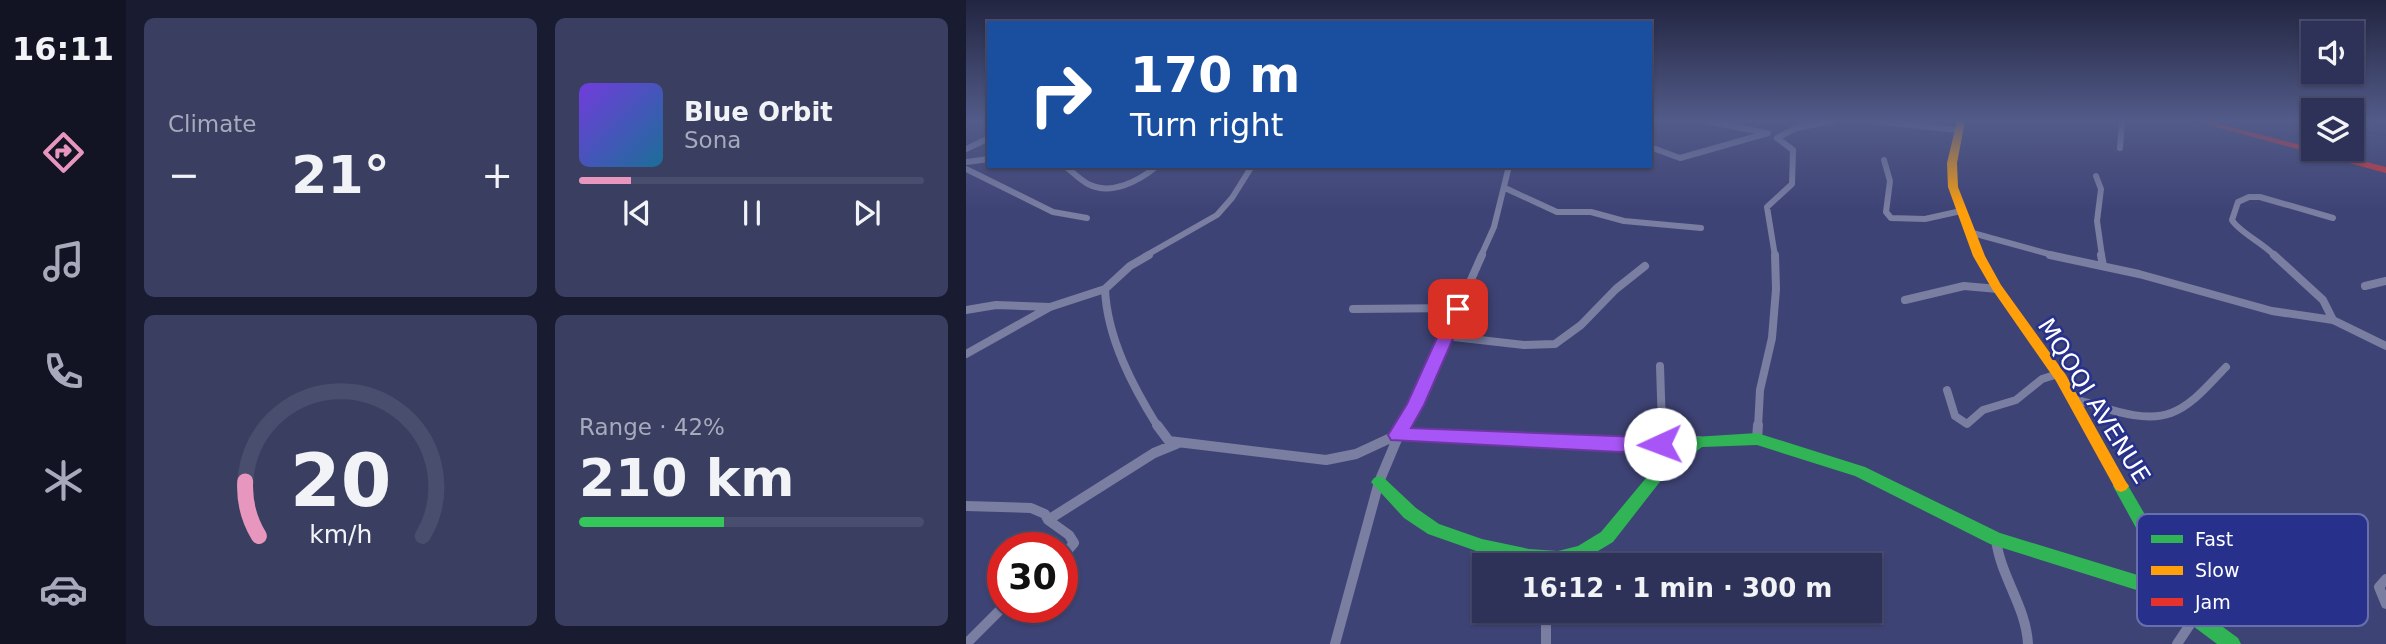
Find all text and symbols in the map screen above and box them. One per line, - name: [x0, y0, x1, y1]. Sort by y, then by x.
- map controls: [2301, 21, 2364, 161]
- button: sound: [2301, 21, 2364, 84]
- text: 16:11: [12, 30, 114, 68]
- text: 170 m: [1130, 47, 1300, 104]
- icon: right: [1015, 49, 1106, 140]
- text: Blue Orbit: [684, 97, 833, 127]
- button: layers: [2301, 98, 2364, 161]
- text: Turn right: [1130, 106, 1283, 144]
- text: Climate: [168, 111, 257, 137]
- text: Sona: [684, 127, 741, 153]
- icon: directions: [39, 128, 88, 177]
- text: 21°: [291, 145, 390, 205]
- text: −: [168, 153, 200, 197]
- text: +: [481, 153, 513, 197]
- icon: previous: [618, 194, 656, 232]
- icon: pause: [733, 194, 771, 232]
- icon: next: [848, 194, 886, 232]
- icon: music: [39, 237, 88, 286]
- pin: [1428, 279, 1488, 339]
- icon: arrive: [1439, 290, 1477, 328]
- street label: MQOQI AVENUE: [2032, 313, 2156, 489]
- icon: phone: [39, 347, 88, 396]
- position arrow: [1623, 407, 1697, 481]
- text: Range · 42%: [579, 414, 725, 440]
- text: 20: [290, 439, 391, 524]
- text: 210 km: [579, 448, 794, 508]
- icon: climate: [39, 456, 88, 505]
- legend: [2137, 514, 2368, 626]
- text: km/h: [309, 520, 372, 549]
- text: Fast: [2195, 528, 2233, 550]
- speed limit sign: 30: [987, 532, 1078, 623]
- text: Slow: [2195, 559, 2240, 581]
- icon: car: [39, 565, 88, 614]
- text: 16:12 · 1 min · 300 m: [1522, 573, 1832, 603]
- text: Jam: [2194, 591, 2231, 613]

